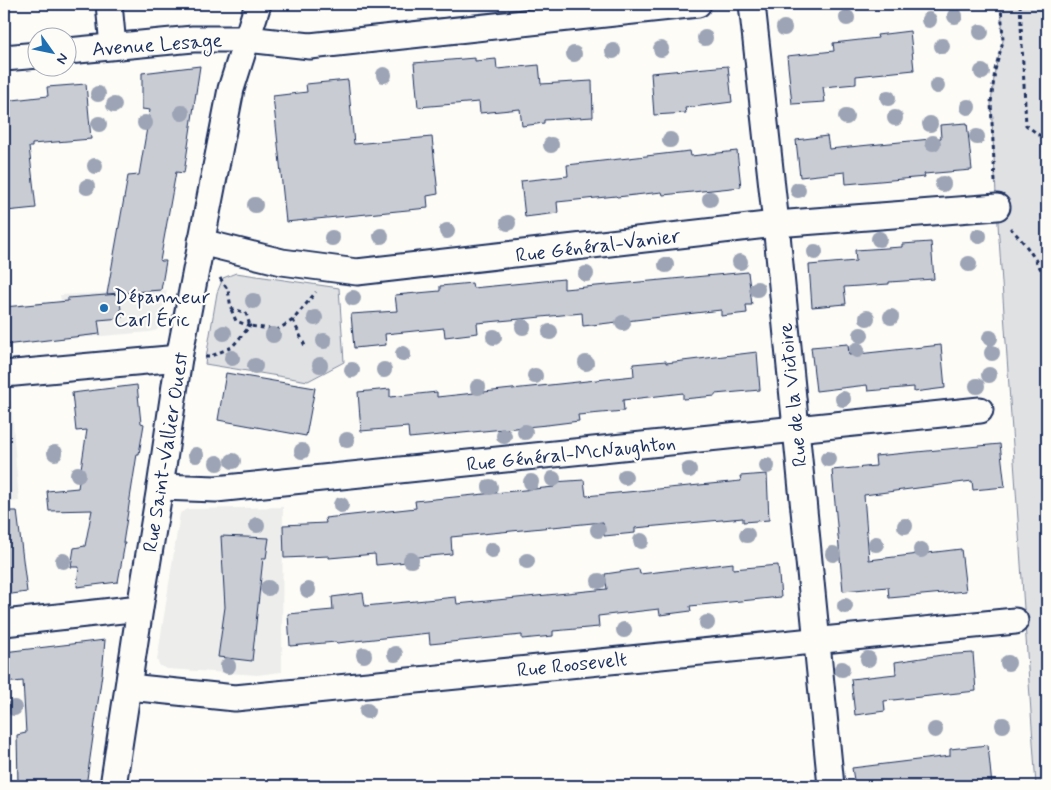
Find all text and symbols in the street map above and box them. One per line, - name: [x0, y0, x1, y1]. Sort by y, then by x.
- street label: Avenue Lesage: [91, 27, 223, 65]
- north arrow: [28, 28, 78, 78]
- text: N: [52, 50, 72, 67]
- street label: Rue Général-Vanier: [514, 223, 683, 270]
- place label: Dépanneur Carl Éric: [114, 284, 210, 334]
- marker: Dépanneur Carl Éric: [98, 302, 110, 314]
- street label: Rue de la Victoire: [773, 322, 814, 468]
- street label: Rue Saint-Vallier Ouest: [137, 350, 196, 554]
- street label: Rue Général-McNaughton: [465, 430, 677, 479]
- street label: Rue Roosevelt: [516, 646, 629, 685]

